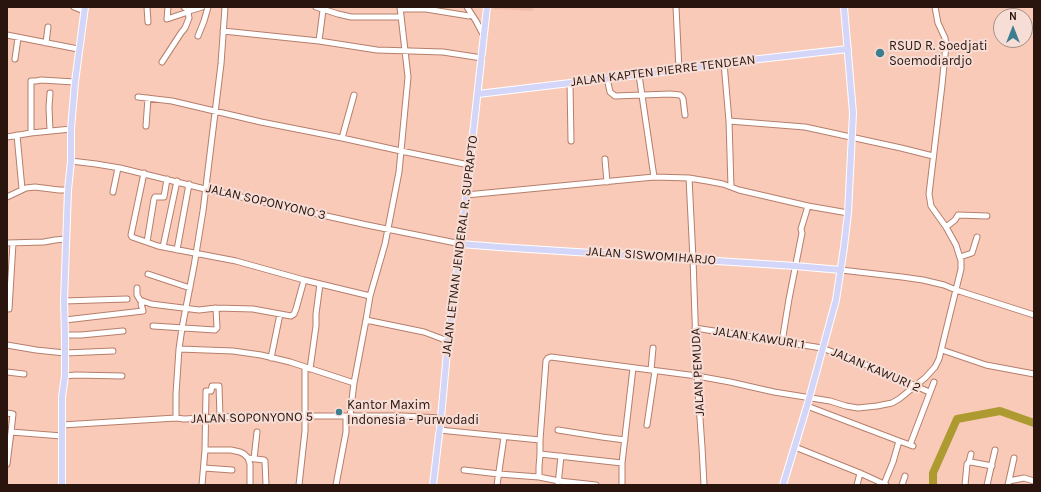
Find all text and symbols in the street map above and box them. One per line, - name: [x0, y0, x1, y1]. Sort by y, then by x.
- north arrow: [993, 8, 1033, 48]
- text: N: [1009, 10, 1017, 23]
- place label: RSUD R. Soedjati Soemodiardjo: [889, 38, 988, 69]
- marker: RSUD R. Soedjati Soemodiardjo: [874, 47, 886, 59]
- street label: JALAN KAPTEN PIERRE TENDEAN: [570, 52, 756, 90]
- street label: JALAN LETNAN JENDERAL R. SUPRAPTO: [439, 134, 481, 358]
- street label: JALAN SOPONYONO 3: [205, 181, 327, 223]
- street label: JALAN SISWOMIHARJO: [586, 244, 716, 268]
- street label: JALAN KAWURI 1: [712, 323, 806, 353]
- street label: JALAN PEMUDA: [688, 328, 708, 416]
- street label: JALAN KAWURI 2: [829, 344, 923, 396]
- place label: Kantor Maxim Indonesia - Purwodadi: [347, 397, 479, 428]
- marker: Kantor Maxim Indonesia - Purwodadi: [334, 407, 344, 417]
- street label: JALAN SOPONYONO 5: [191, 409, 313, 427]

